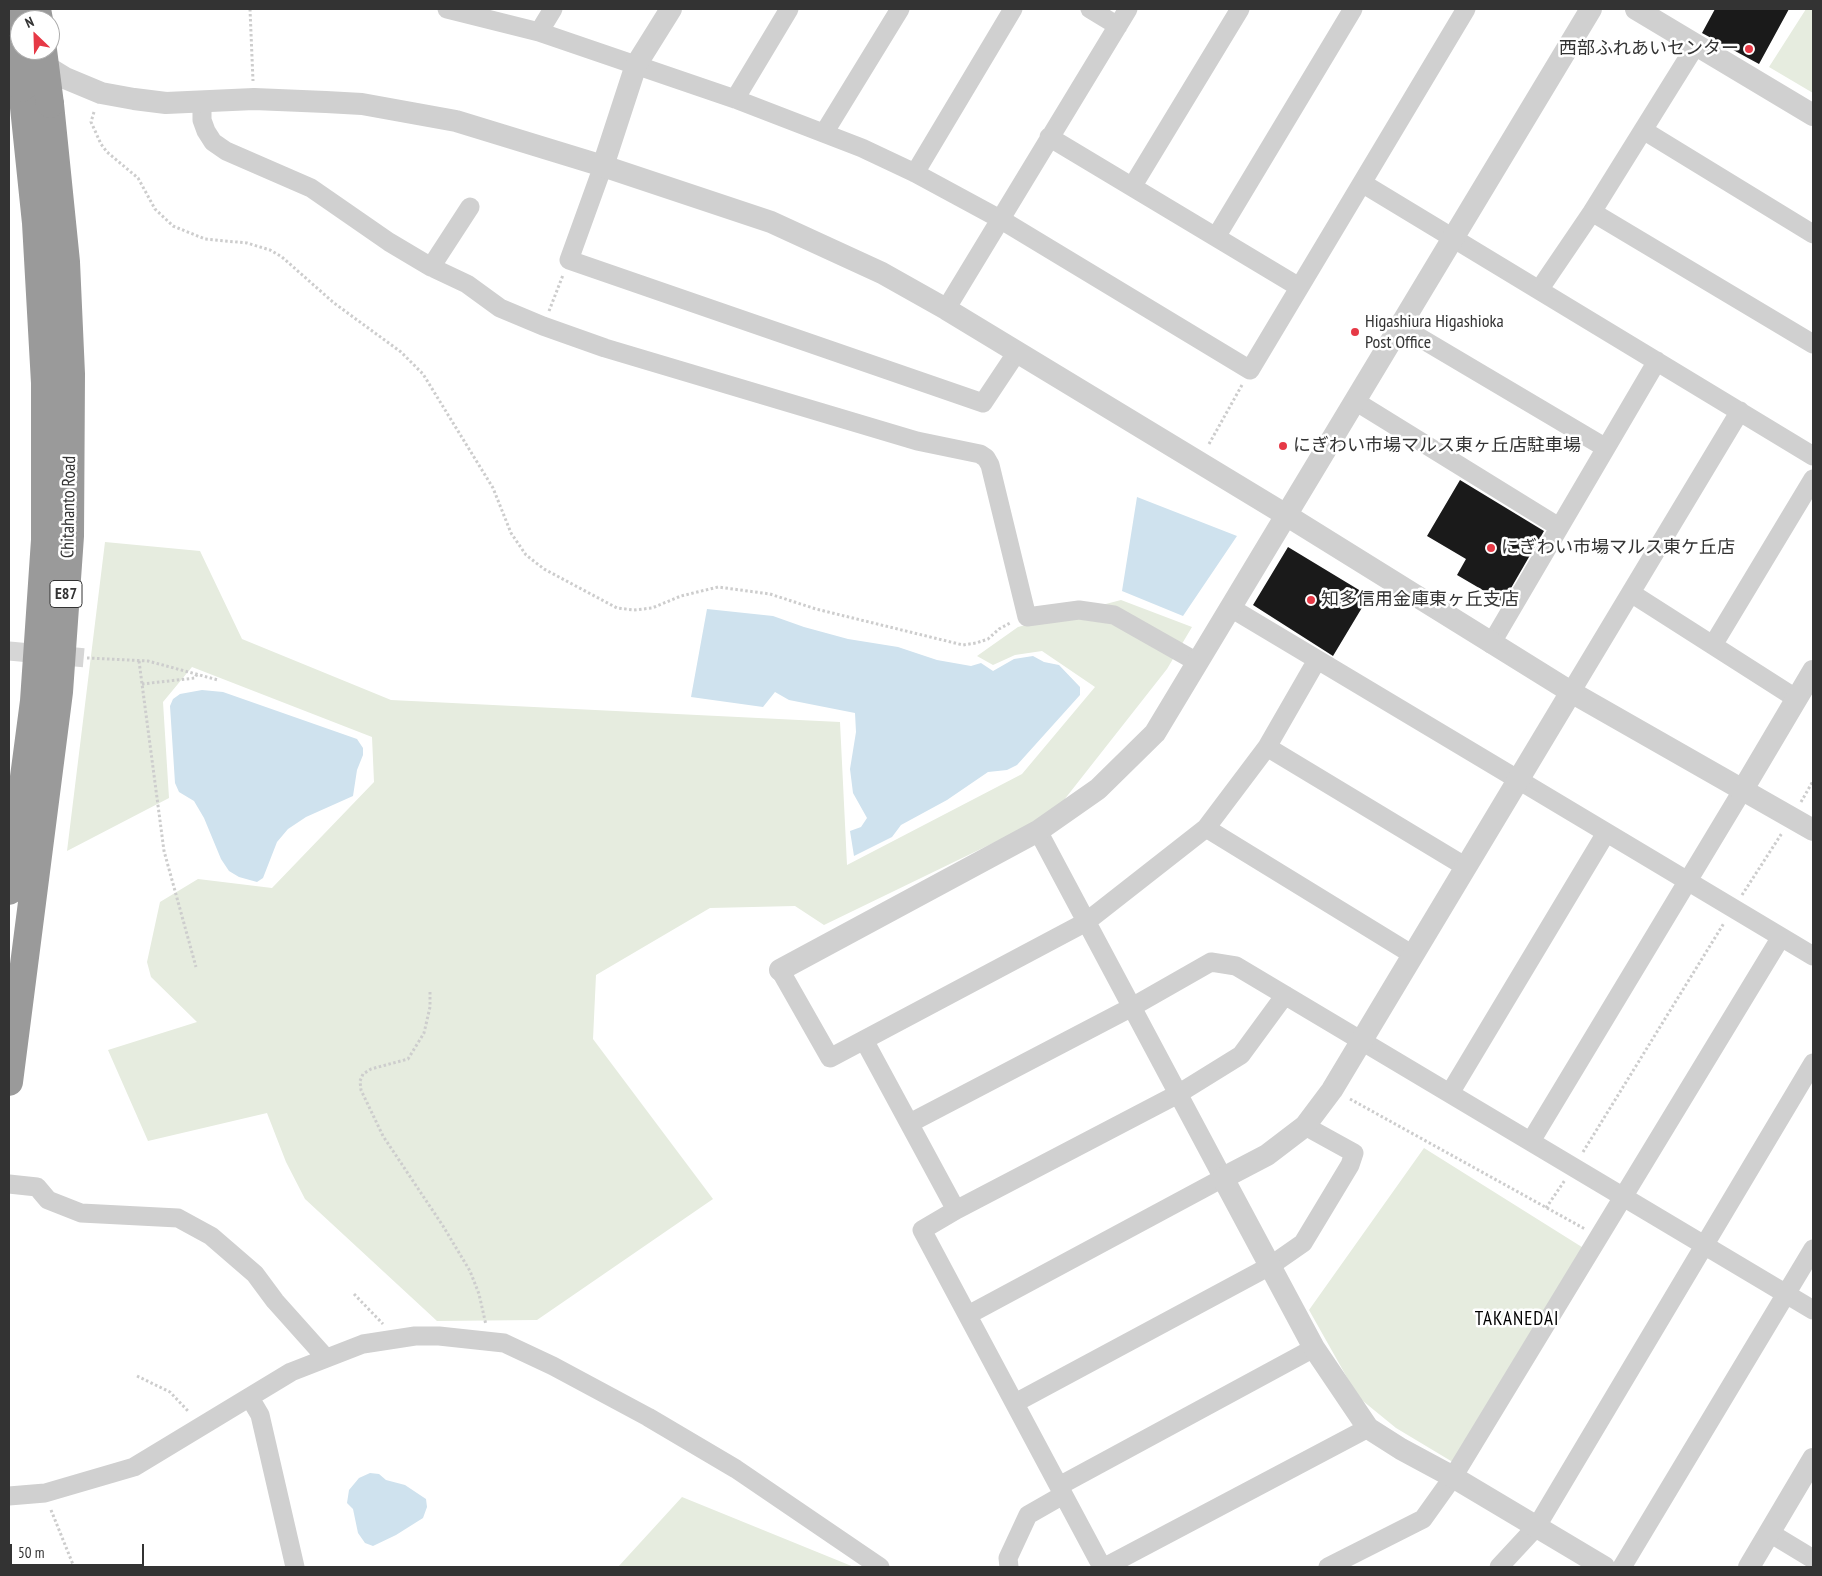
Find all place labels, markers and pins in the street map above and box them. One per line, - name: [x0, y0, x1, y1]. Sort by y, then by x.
- place label: 西部ふれあいセンター: [1559, 38, 1739, 60]
- marker: 西部ふれあいセンター: [1743, 43, 1755, 55]
- place label: Higashiura Higashioka Post Office: [1365, 311, 1504, 354]
- marker: Higashiura Higashioka Post Office: [1349, 326, 1361, 338]
- place label: にぎわい市場マルス東ヶ丘店駐車場: [1293, 435, 1581, 457]
- marker: にぎわい市場マルス東ヶ丘店駐車場: [1277, 440, 1289, 452]
- place label: にぎわい市場マルス東ケ丘店: [1501, 537, 1735, 559]
- marker: にぎわい市場マルス東ケ丘店: [1485, 542, 1497, 554]
- place label: 知多信用金庫東ヶ丘支店: [1321, 589, 1519, 611]
- marker: 知多信用金庫東ヶ丘支店: [1305, 594, 1317, 606]

